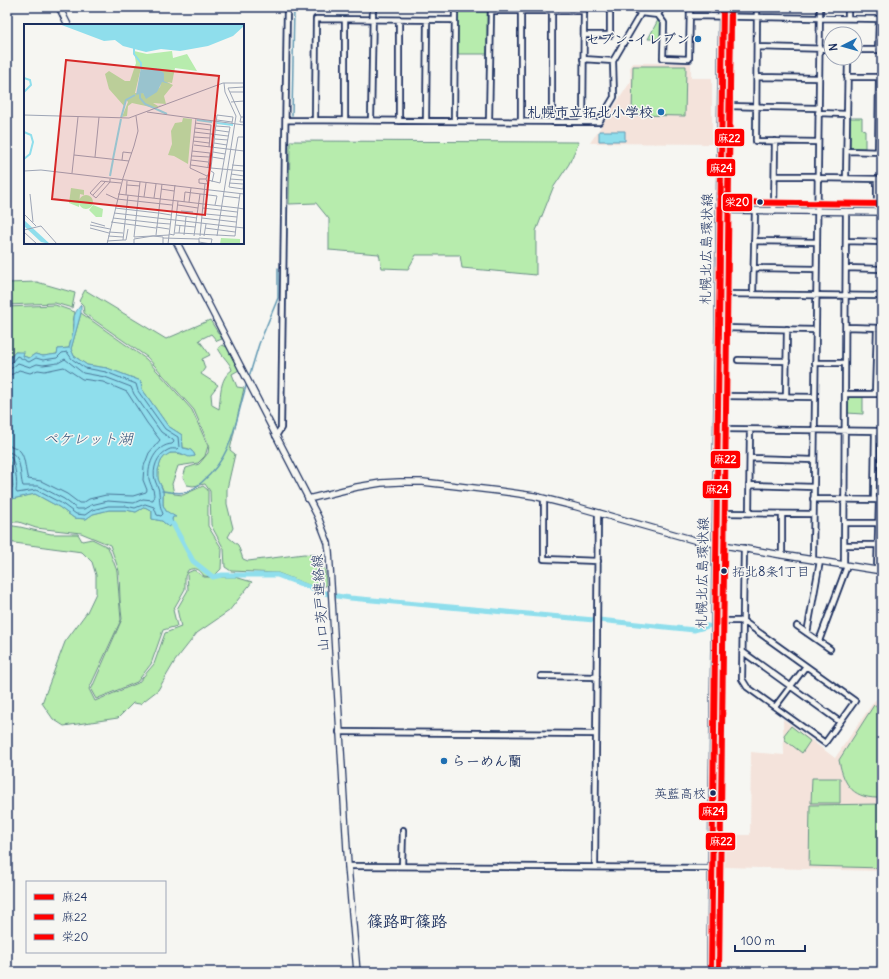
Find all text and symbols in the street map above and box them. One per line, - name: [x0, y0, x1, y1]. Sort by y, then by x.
- inset map: [24, 24, 244, 244]
- north arrow: [823, 26, 863, 66]
- place label: セブン-イレブン: [586, 30, 690, 48]
- marker: セブン-イレブン: [693, 34, 703, 44]
- text: N: [826, 43, 840, 52]
- place label: 札幌市立拓北小学校: [527, 103, 653, 121]
- marker: 札幌市立拓北小学校: [656, 107, 666, 117]
- line badge: 麻22: [714, 128, 745, 147]
- text: 麻22: [717, 131, 741, 145]
- line badge: 麻24: [706, 158, 736, 177]
- text: 麻24: [709, 161, 733, 175]
- street label: 札幌北広島環状線: [696, 193, 716, 305]
- line badge: 栄20: [722, 193, 753, 212]
- text: 栄20: [725, 195, 749, 209]
- unlabelled marker: [755, 197, 765, 207]
- water label: ペケレット湖: [43, 429, 135, 448]
- line badge: 麻22: [710, 450, 741, 469]
- text: 麻22: [713, 452, 737, 466]
- line badge: 麻24: [702, 480, 732, 499]
- text: 麻24: [705, 482, 729, 496]
- street label: 札幌北広島環状線: [692, 517, 712, 629]
- street label: 山口茨戸連絡線: [308, 553, 332, 653]
- place label: 拓北8条1丁目: [732, 563, 810, 580]
- marker: 拓北8条1丁目: [719, 566, 729, 576]
- place label: らーめん蘭: [452, 752, 522, 770]
- marker: らーめん蘭: [439, 756, 449, 766]
- place label: 英藍高校: [654, 785, 706, 802]
- marker: 英藍高校: [708, 788, 718, 798]
- line badge: 麻24: [698, 802, 728, 821]
- text: 麻24: [701, 804, 725, 818]
- line badge: 麻22: [705, 832, 736, 851]
- text: 麻22: [709, 834, 733, 848]
- legend: [26, 881, 166, 953]
- text: 麻24: [62, 889, 87, 904]
- text: 麻22: [62, 909, 88, 924]
- district label: 篠路町篠路: [367, 911, 447, 931]
- scale bar: [735, 927, 805, 953]
- text: 栄20: [62, 929, 89, 944]
- text: 100 m: [741, 933, 775, 948]

